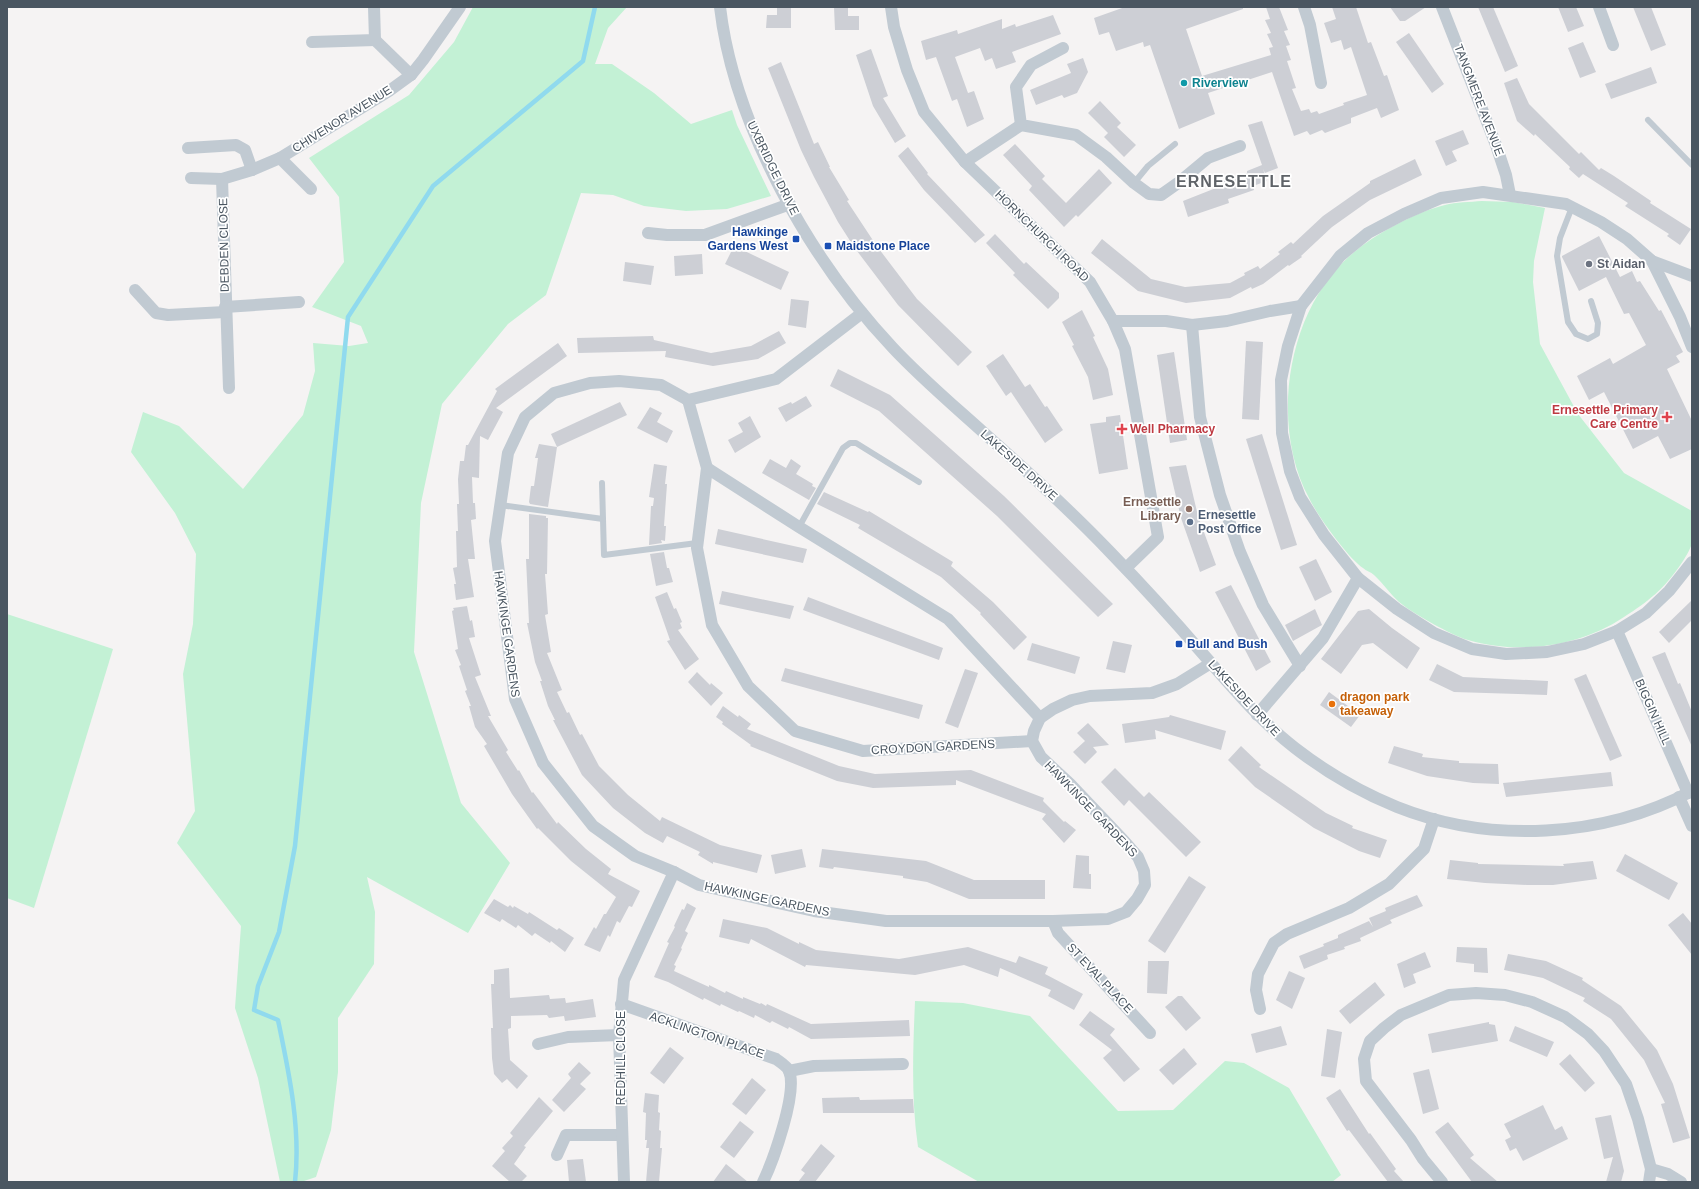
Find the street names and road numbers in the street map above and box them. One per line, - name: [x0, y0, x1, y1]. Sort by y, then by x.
- street label: TANGMERE AVENUE: [1451, 42, 1507, 158]
- street label: CHIVENOR AVENUE: [290, 83, 394, 155]
- street label: UXBRIDGE DRIVE: [744, 119, 802, 217]
- street label: HORNCHURCH ROAD: [992, 187, 1092, 285]
- street label: DEBDEN CLOSE: [216, 198, 232, 292]
- street label: LAKESIDE DRIVE: [978, 427, 1060, 503]
- street label: HAWKINGE GARDENS: [491, 570, 523, 698]
- street label: LAKESIDE DRIVE: [1205, 657, 1283, 739]
- street label: BIGGIN HILL: [1632, 677, 1674, 747]
- street label: CROYDON GARDENS: [871, 737, 995, 757]
- street label: HAWKINGE GARDENS: [1042, 758, 1140, 860]
- street label: HAWKINGE GARDENS: [703, 879, 831, 919]
- street label: ST EVAL PLACE: [1064, 940, 1136, 1016]
- street label: ACKLINGTON PLACE: [648, 1009, 766, 1061]
- street label: REDHILL CLOSE: [614, 1011, 628, 1105]

